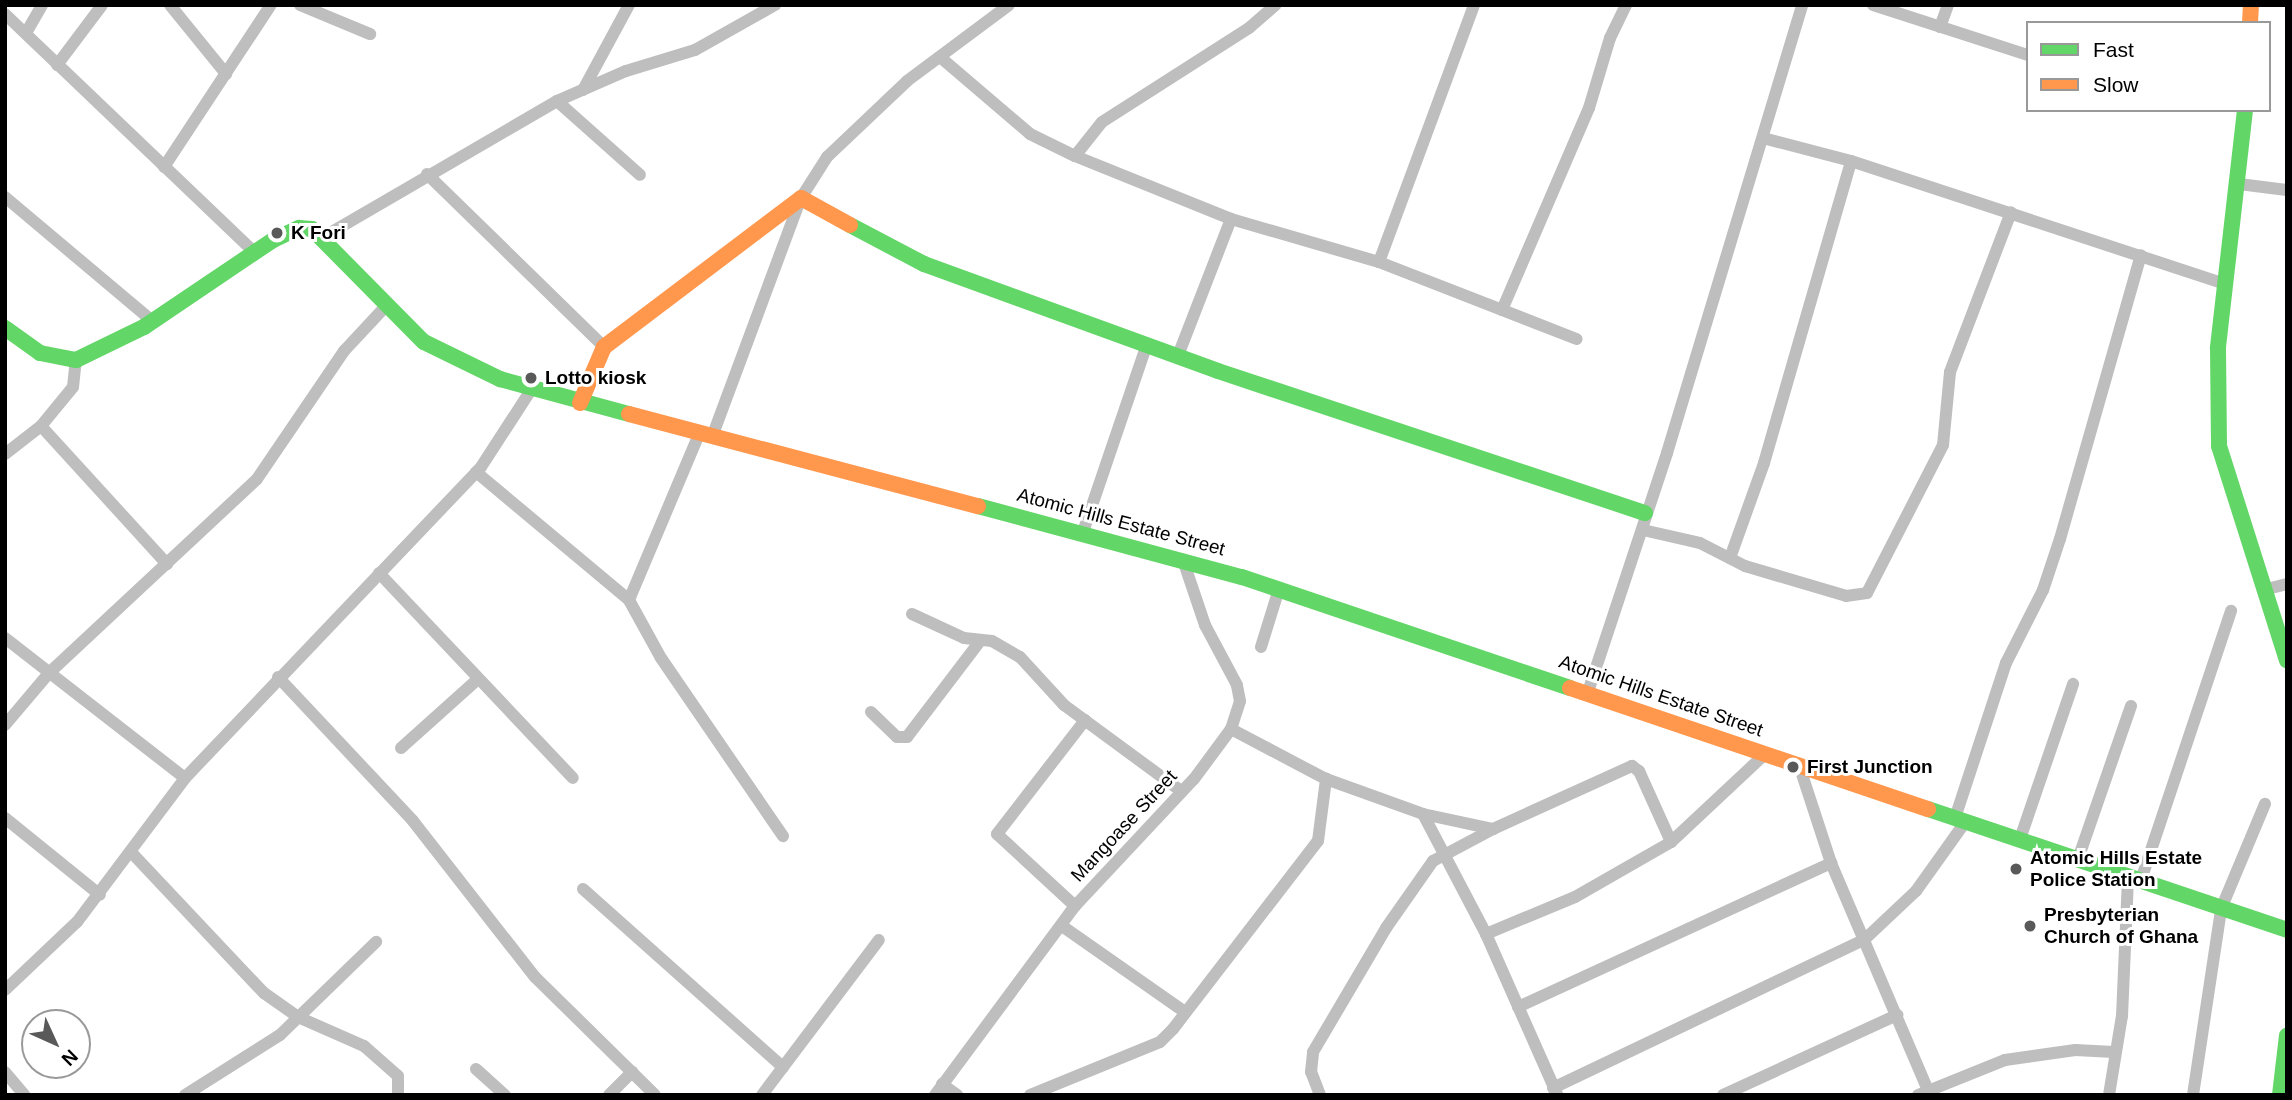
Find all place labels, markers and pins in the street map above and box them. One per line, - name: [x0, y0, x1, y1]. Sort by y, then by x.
- place label: K Fori: [291, 222, 346, 244]
- marker: K Fori: [269, 225, 285, 241]
- place label: Lotto kiosk: [545, 367, 646, 389]
- marker: Lotto kiosk: [523, 370, 539, 386]
- place label: First Junction: [1807, 756, 1933, 778]
- marker: First Junction: [1785, 759, 1801, 775]
- place label: Atomic Hills Estate Police Station: [2030, 847, 2202, 891]
- marker: Atomic Hills Estate Police Station: [2008, 861, 2024, 877]
- place label: Presbyterian Church of Ghana: [2044, 904, 2198, 948]
- marker: Presbyterian Church of Ghana: [2022, 918, 2038, 934]

